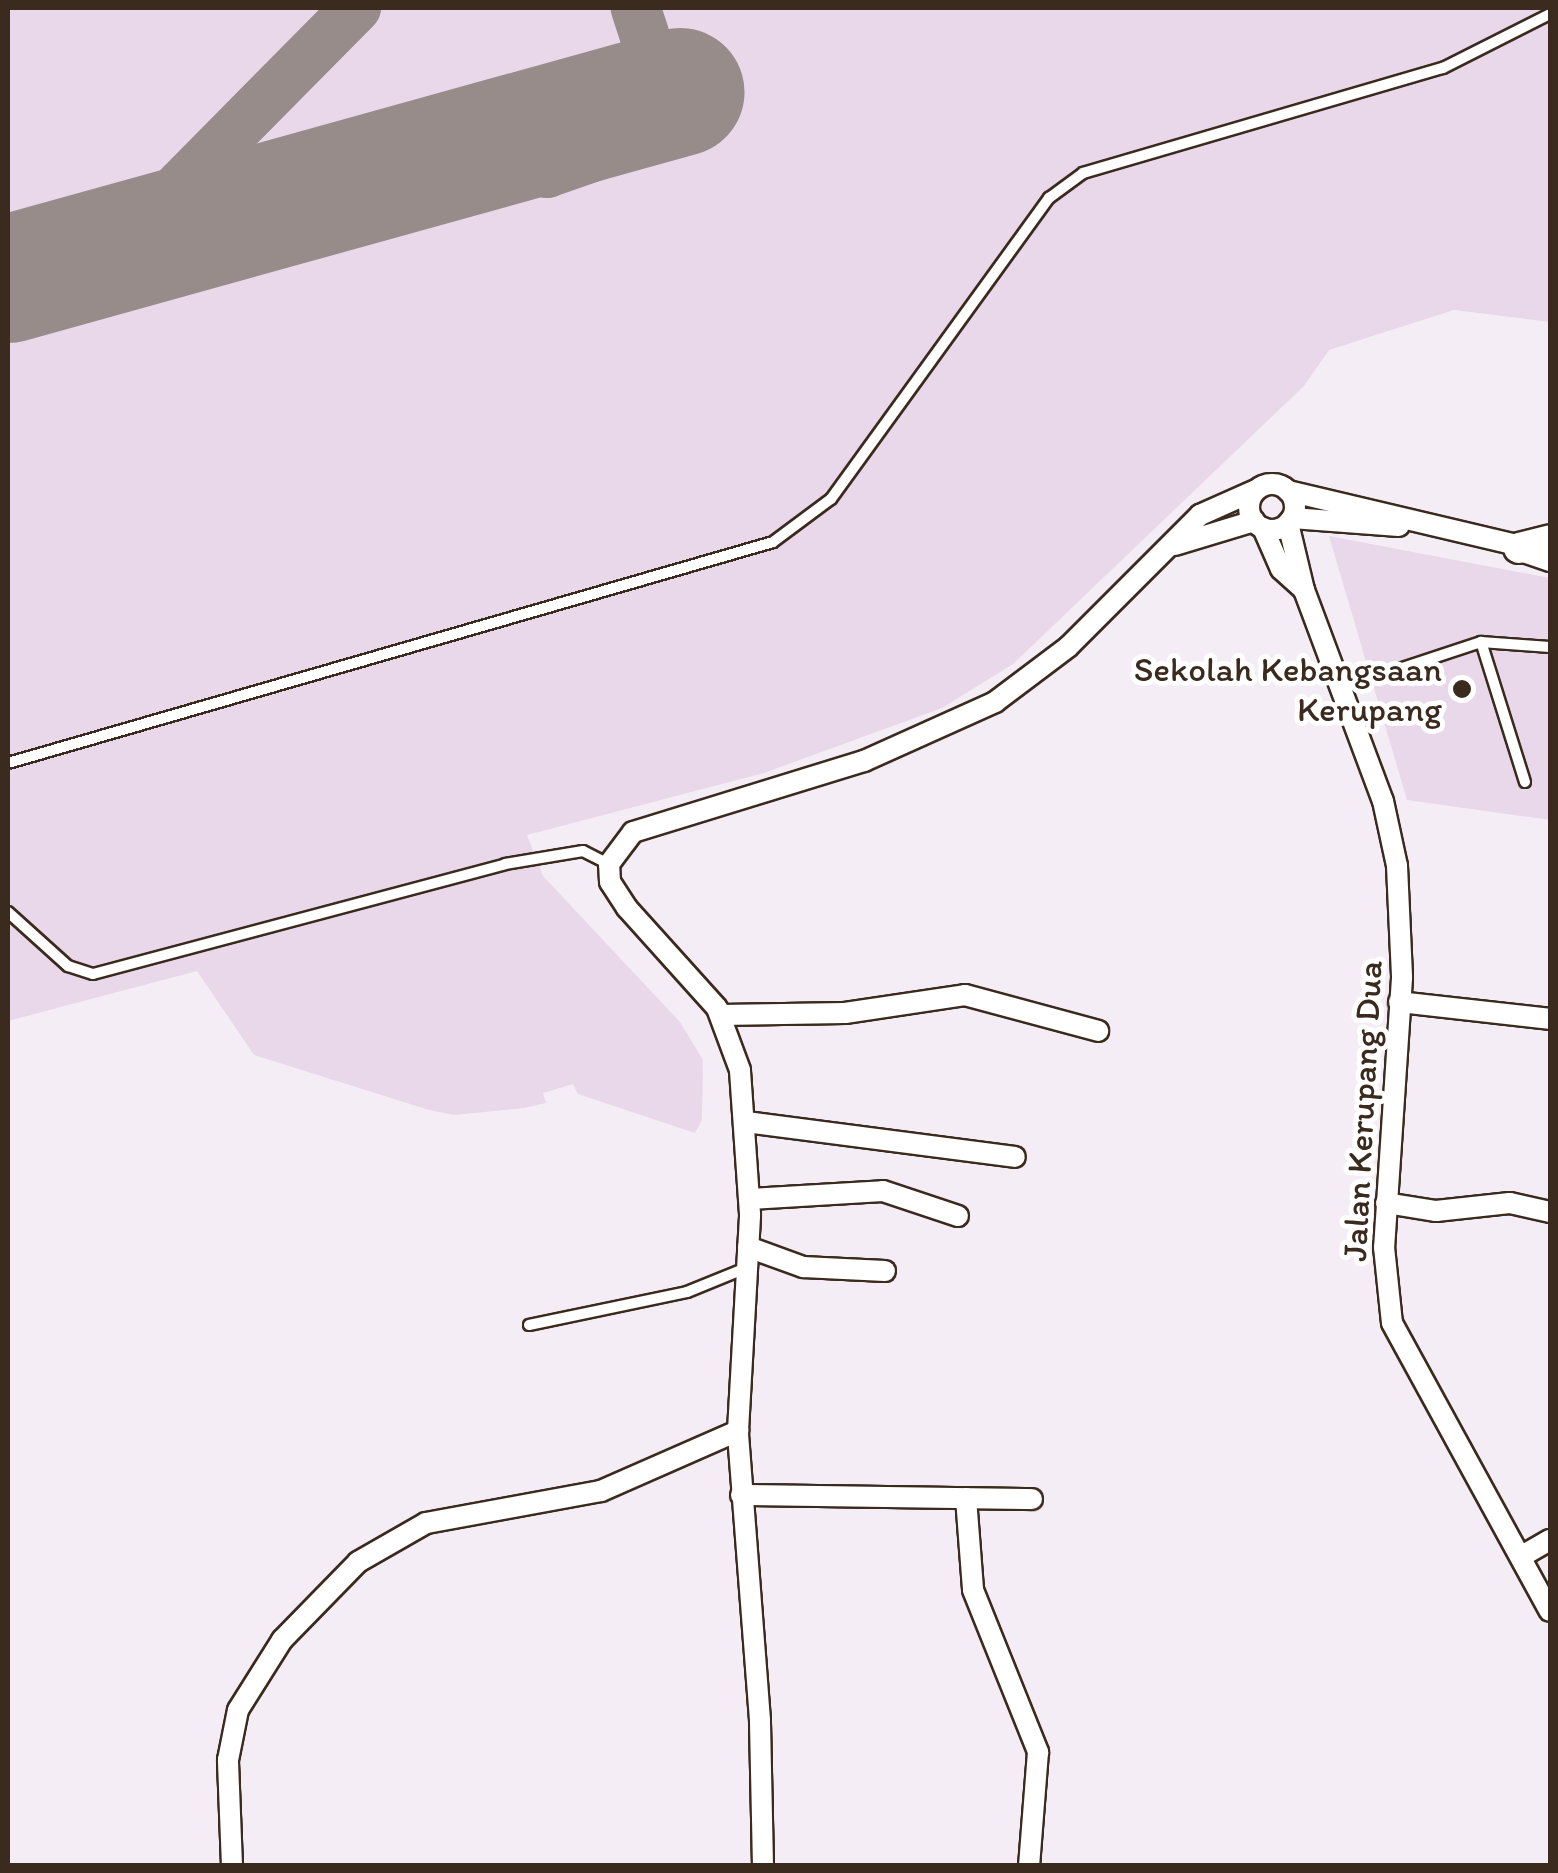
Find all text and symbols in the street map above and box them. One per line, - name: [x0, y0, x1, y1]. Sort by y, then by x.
- place label: Sekolah Kebangsaan Kerupang: [1134, 648, 1442, 730]
- marker: Sekolah Kebangsaan Kerupang: [1451, 678, 1473, 700]
- street label: Jalan Kerupang Dua: [1333, 960, 1391, 1262]

